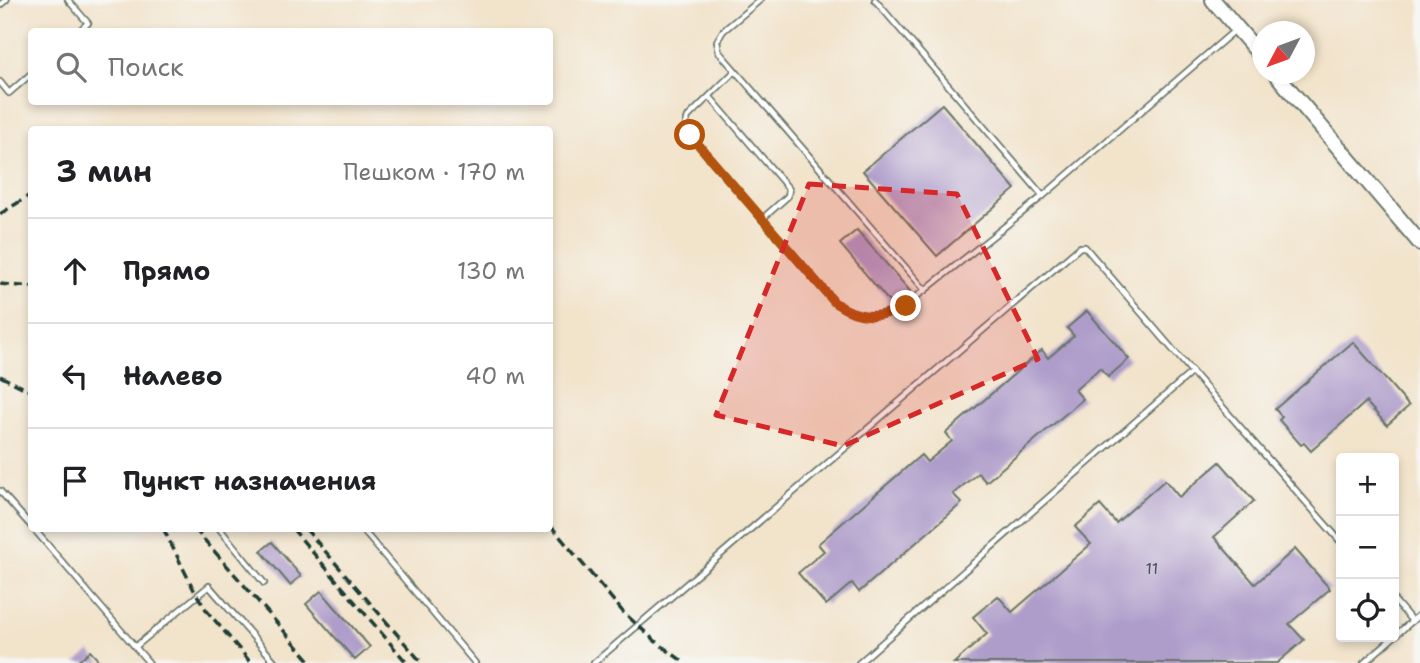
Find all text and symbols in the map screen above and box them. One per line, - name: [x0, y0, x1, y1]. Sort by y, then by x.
- north arrow: [1252, 21, 1315, 84]
- search box: [28, 28, 553, 105]
- icon: search: [52, 48, 90, 86]
- text: Поиск: [108, 49, 184, 84]
- route start: [674, 119, 705, 150]
- text: 3 мин: [56, 151, 152, 192]
- text: Пешком · 170 m: [343, 157, 525, 187]
- icon: ahead: [56, 252, 94, 290]
- text: Прямо: [123, 253, 211, 288]
- text: 130 m: [457, 256, 525, 286]
- route end: [890, 290, 921, 321]
- icon: left: [56, 357, 94, 395]
- text: Налево: [123, 358, 223, 393]
- text: 40 m: [465, 361, 525, 391]
- map controls: [1336, 453, 1399, 642]
- button: +: [1336, 453, 1399, 516]
- icon: arrive: [56, 462, 94, 500]
- text: Пункт назначения: [123, 463, 376, 498]
- button: −: [1336, 516, 1399, 579]
- house number: 11: [1146, 558, 1158, 579]
- button: locate: [1336, 579, 1399, 642]

